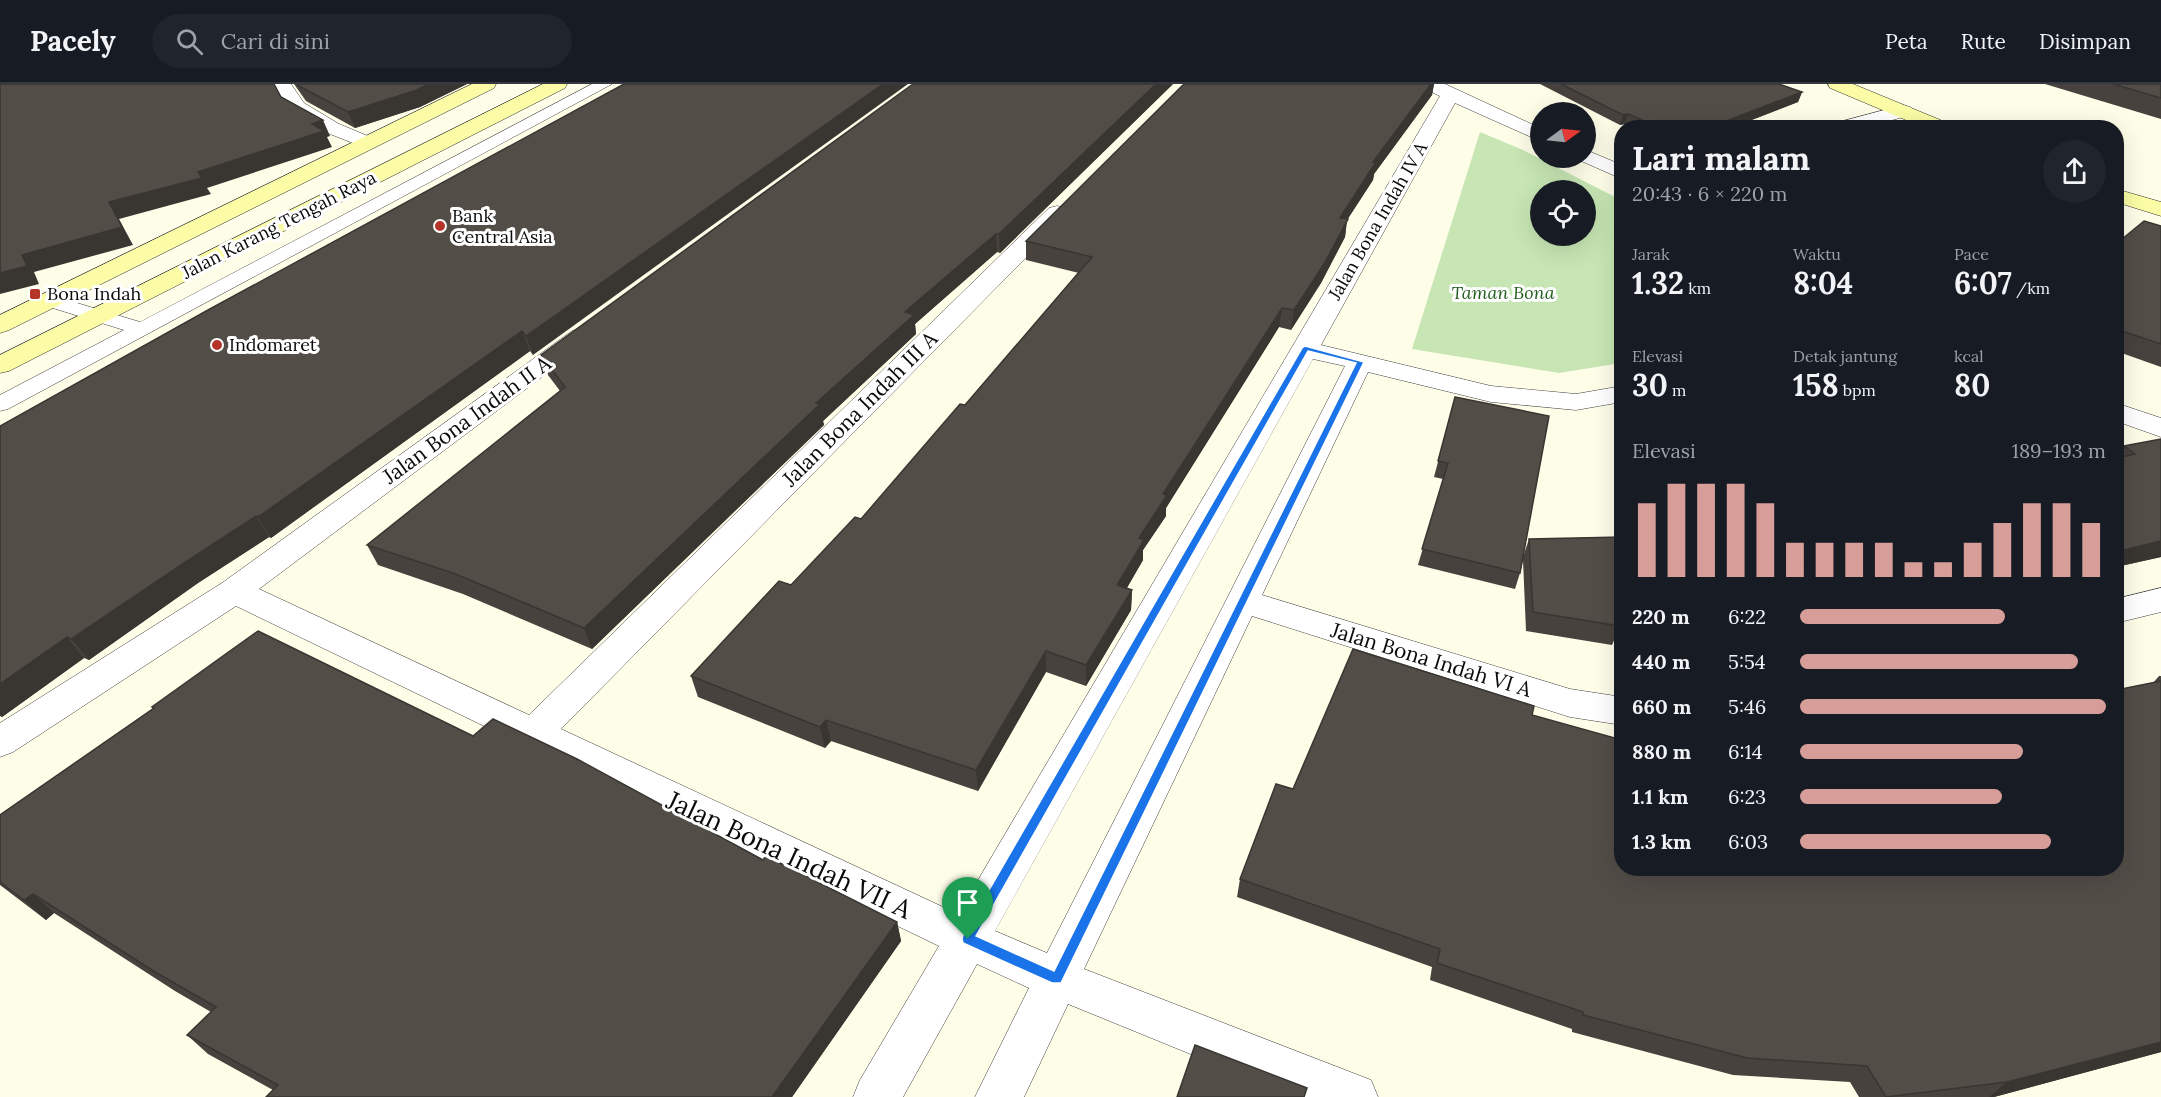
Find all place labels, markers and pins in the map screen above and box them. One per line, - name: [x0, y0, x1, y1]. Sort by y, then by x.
- place label: Bank Central Asia: [452, 204, 553, 248]
- marker: Bank Central Asia: [433, 219, 447, 233]
- place label: Bona Indah: [47, 282, 142, 305]
- marker: Bona Indah: [28, 287, 42, 301]
- place label: Indomaret: [229, 333, 317, 356]
- marker: Indomaret: [210, 338, 224, 352]
- pin: [942, 877, 993, 939]

